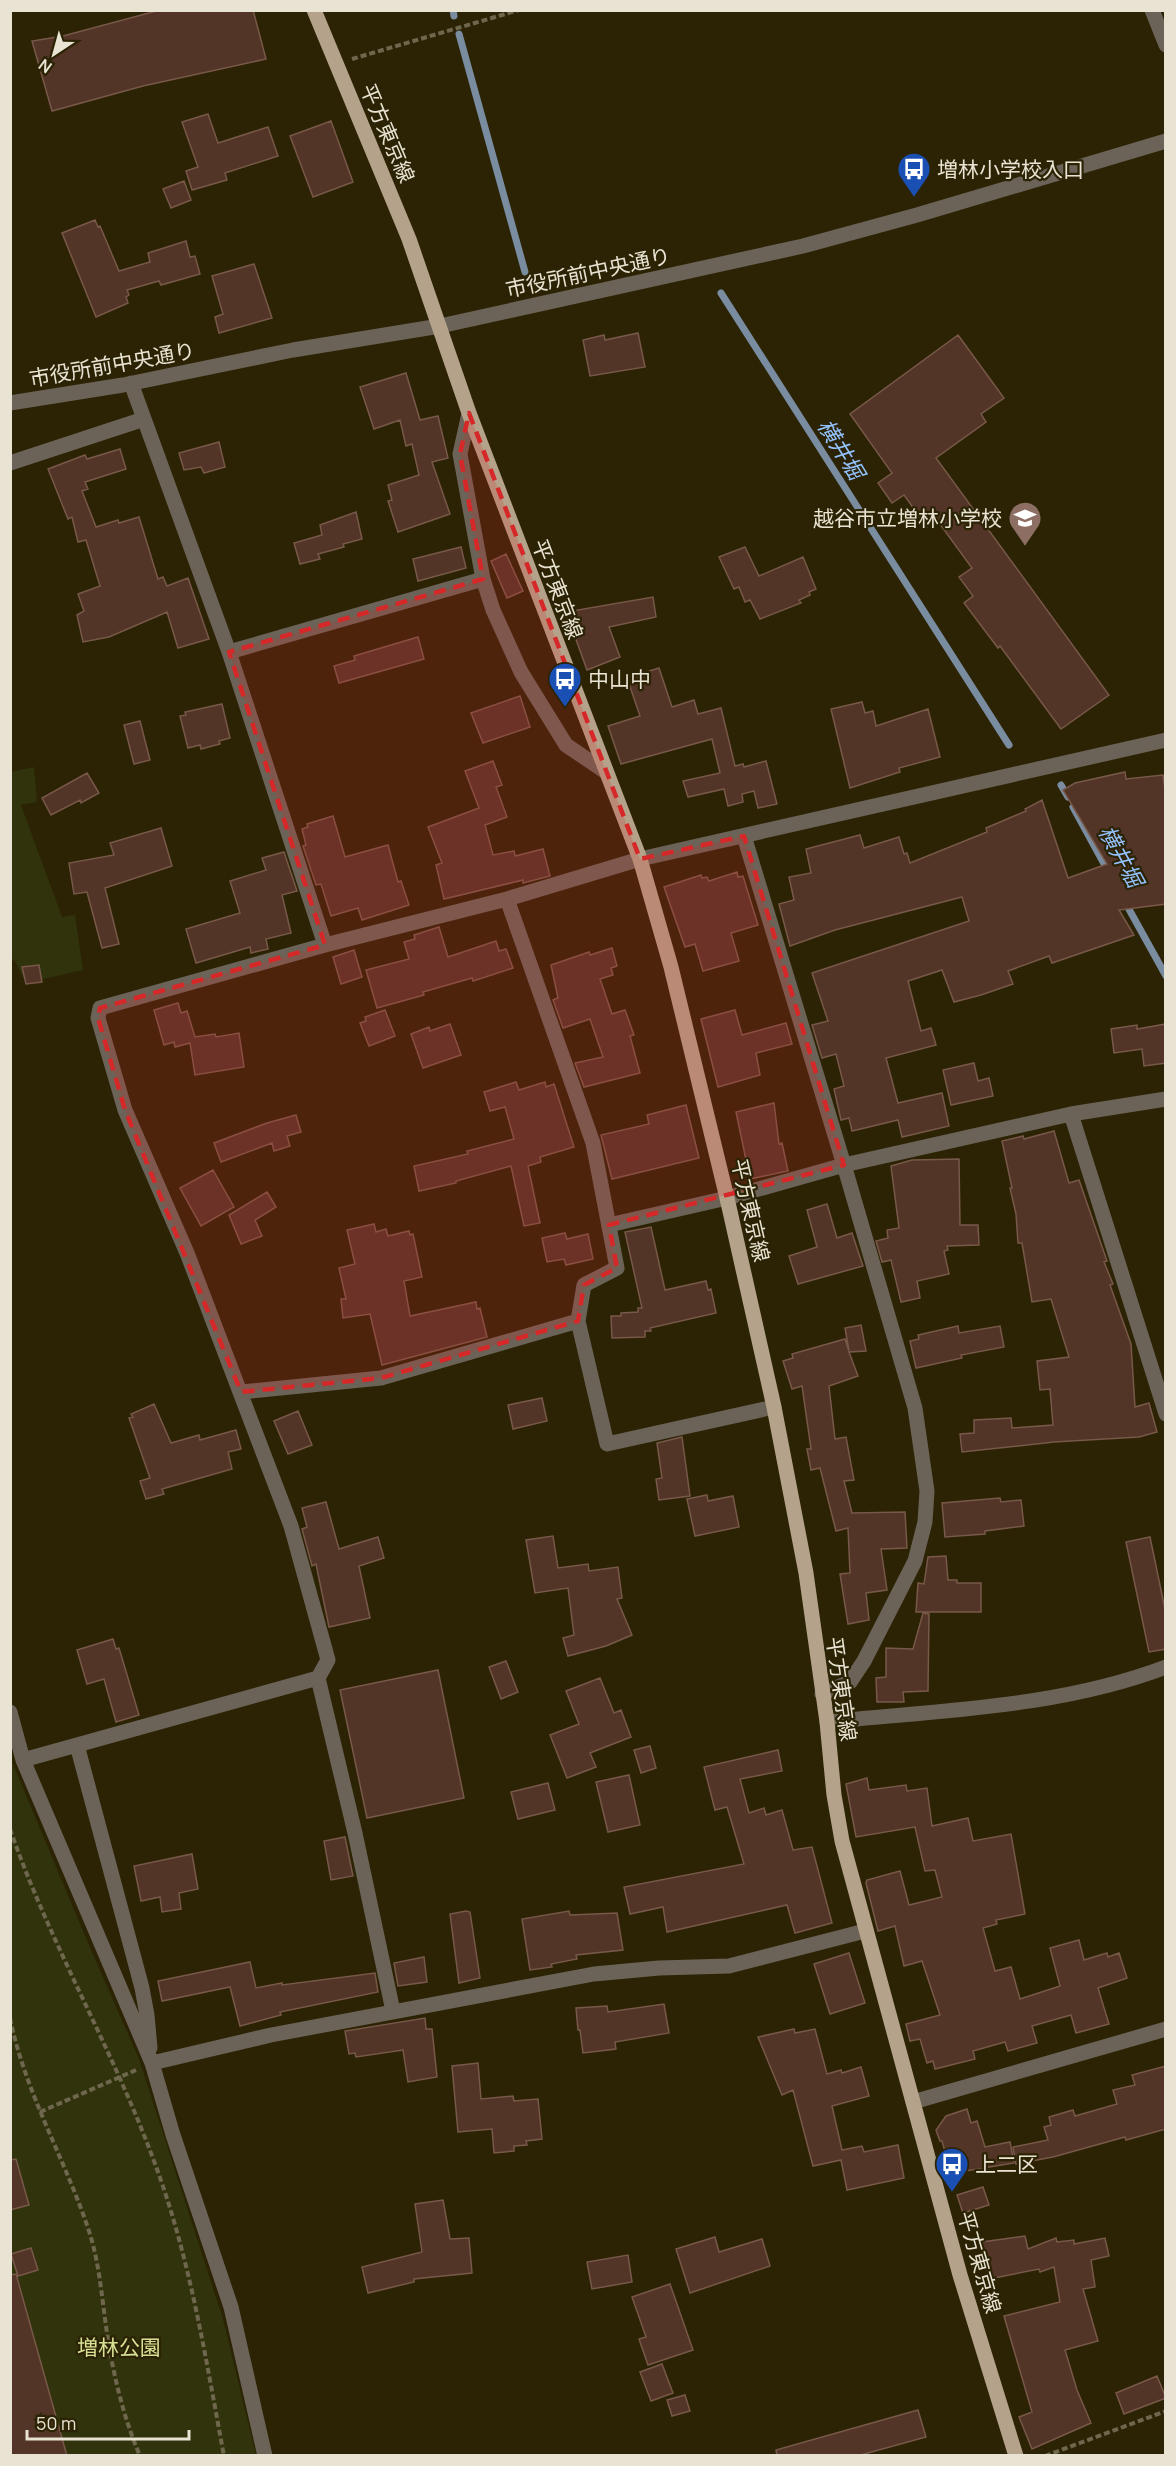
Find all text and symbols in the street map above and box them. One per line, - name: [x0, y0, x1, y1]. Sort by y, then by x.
- north arrow: [24, 24, 84, 84]
- text: N: [34, 54, 56, 78]
- street label: 平方東京線: [355, 79, 421, 187]
- bus stop icon: 増林小学校入口: [896, 151, 932, 198]
- place label: 増林小学校入口: [937, 155, 1084, 183]
- street label: 市役所前中央通り: [503, 241, 673, 303]
- street label: 市役所前中央通り: [27, 336, 197, 392]
- water label: 横井堀: [811, 413, 873, 487]
- school or university icon: 越谷市立増林小学校: [1007, 500, 1043, 547]
- place label: 越谷市立増林小学校: [813, 504, 1002, 532]
- street label: 平方東京線: [526, 535, 590, 643]
- bus stop icon: 中山中: [547, 661, 583, 708]
- place label: 中山中: [588, 665, 651, 693]
- water label: 横井堀: [1092, 820, 1152, 895]
- street label: 平方東京線: [726, 1156, 776, 1264]
- street label: 平方東京線: [821, 1635, 863, 1743]
- bus stop icon: 上二区: [934, 2146, 970, 2193]
- place label: 上二区: [975, 2150, 1038, 2178]
- street label: 平方東京線: [952, 2208, 1008, 2316]
- park label: 増林公園: [77, 2333, 161, 2361]
- scale bar: [27, 2403, 189, 2441]
- text: 50 m: [36, 2411, 76, 2435]

